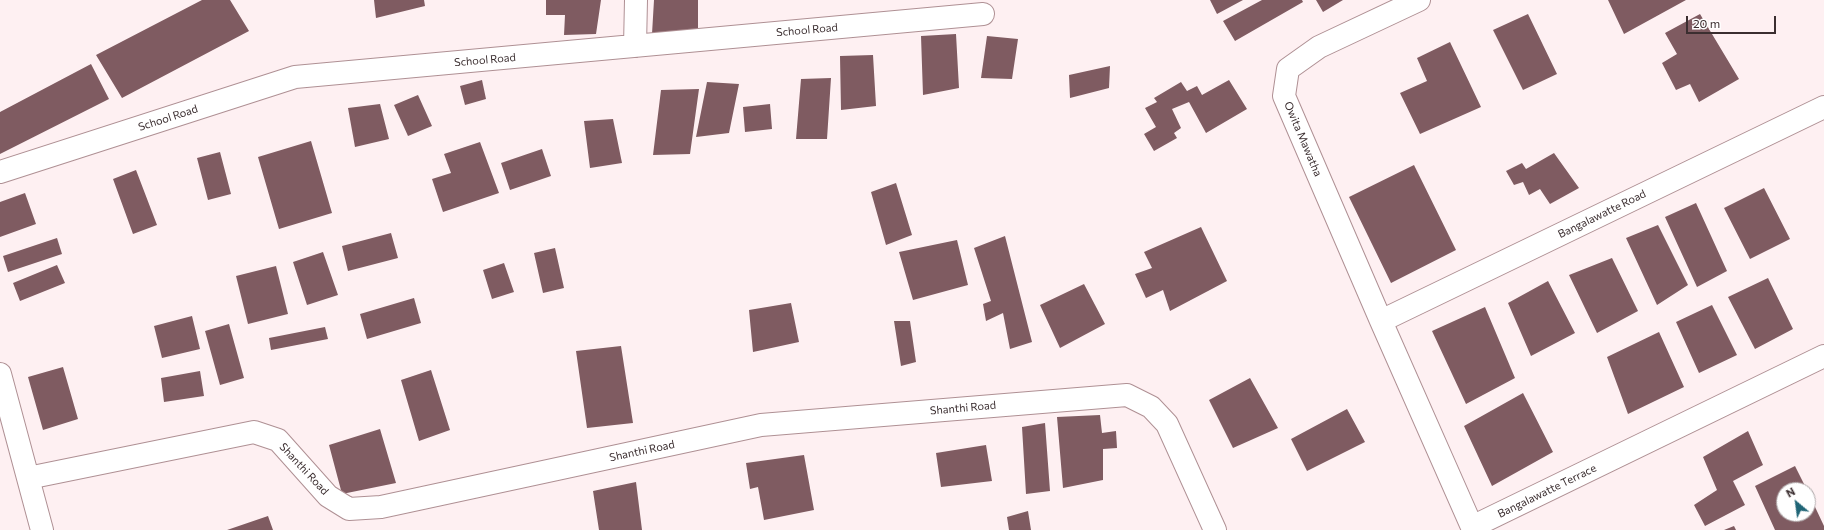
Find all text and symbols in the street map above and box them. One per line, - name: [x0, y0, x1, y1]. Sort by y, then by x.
- scale bar: [1688, 8, 1778, 34]
- text: 20 m: [1693, 16, 1720, 30]
- street label: School Road: [776, 21, 838, 39]
- street label: School Road: [454, 51, 516, 69]
- street label: Owita Mawatha: [1281, 100, 1325, 178]
- street label: School Road: [137, 102, 199, 134]
- street label: Bangalawatte Road: [1556, 187, 1648, 241]
- street label: Shanthi Road: [929, 399, 997, 417]
- street label: Shanthi Road: [608, 438, 676, 464]
- street label: Shanthi Road: [277, 440, 331, 498]
- street label: Bangalawatte Terrace: [1495, 461, 1599, 521]
- north arrow: [1776, 482, 1816, 522]
- text: N: [1784, 484, 1797, 500]

